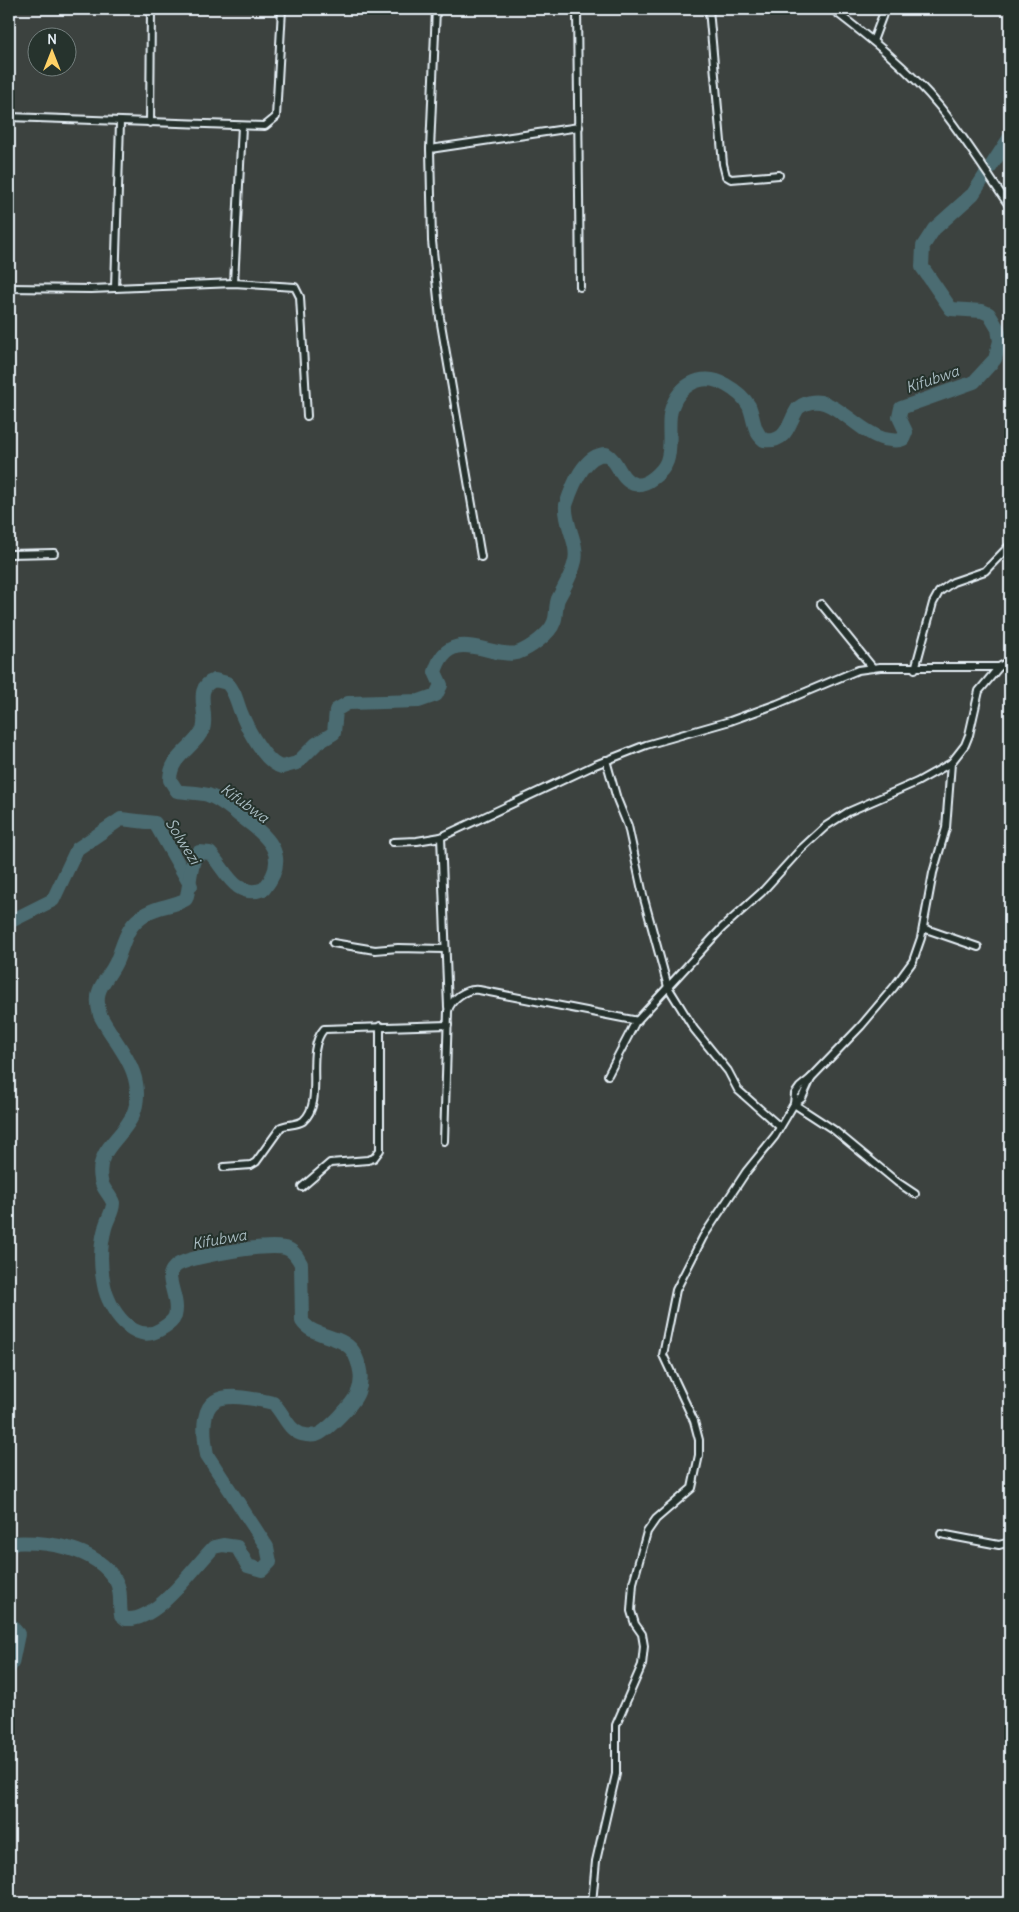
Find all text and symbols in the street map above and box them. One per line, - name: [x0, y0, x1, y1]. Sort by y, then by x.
- north arrow: [28, 28, 78, 78]
- text: N: [47, 30, 57, 48]
- water label: Kifubwa: [903, 361, 962, 397]
- water label: Kifubwa: [217, 779, 274, 828]
- water label: Solwezi: [162, 815, 205, 869]
- water label: Kifubwa: [190, 1225, 249, 1253]

